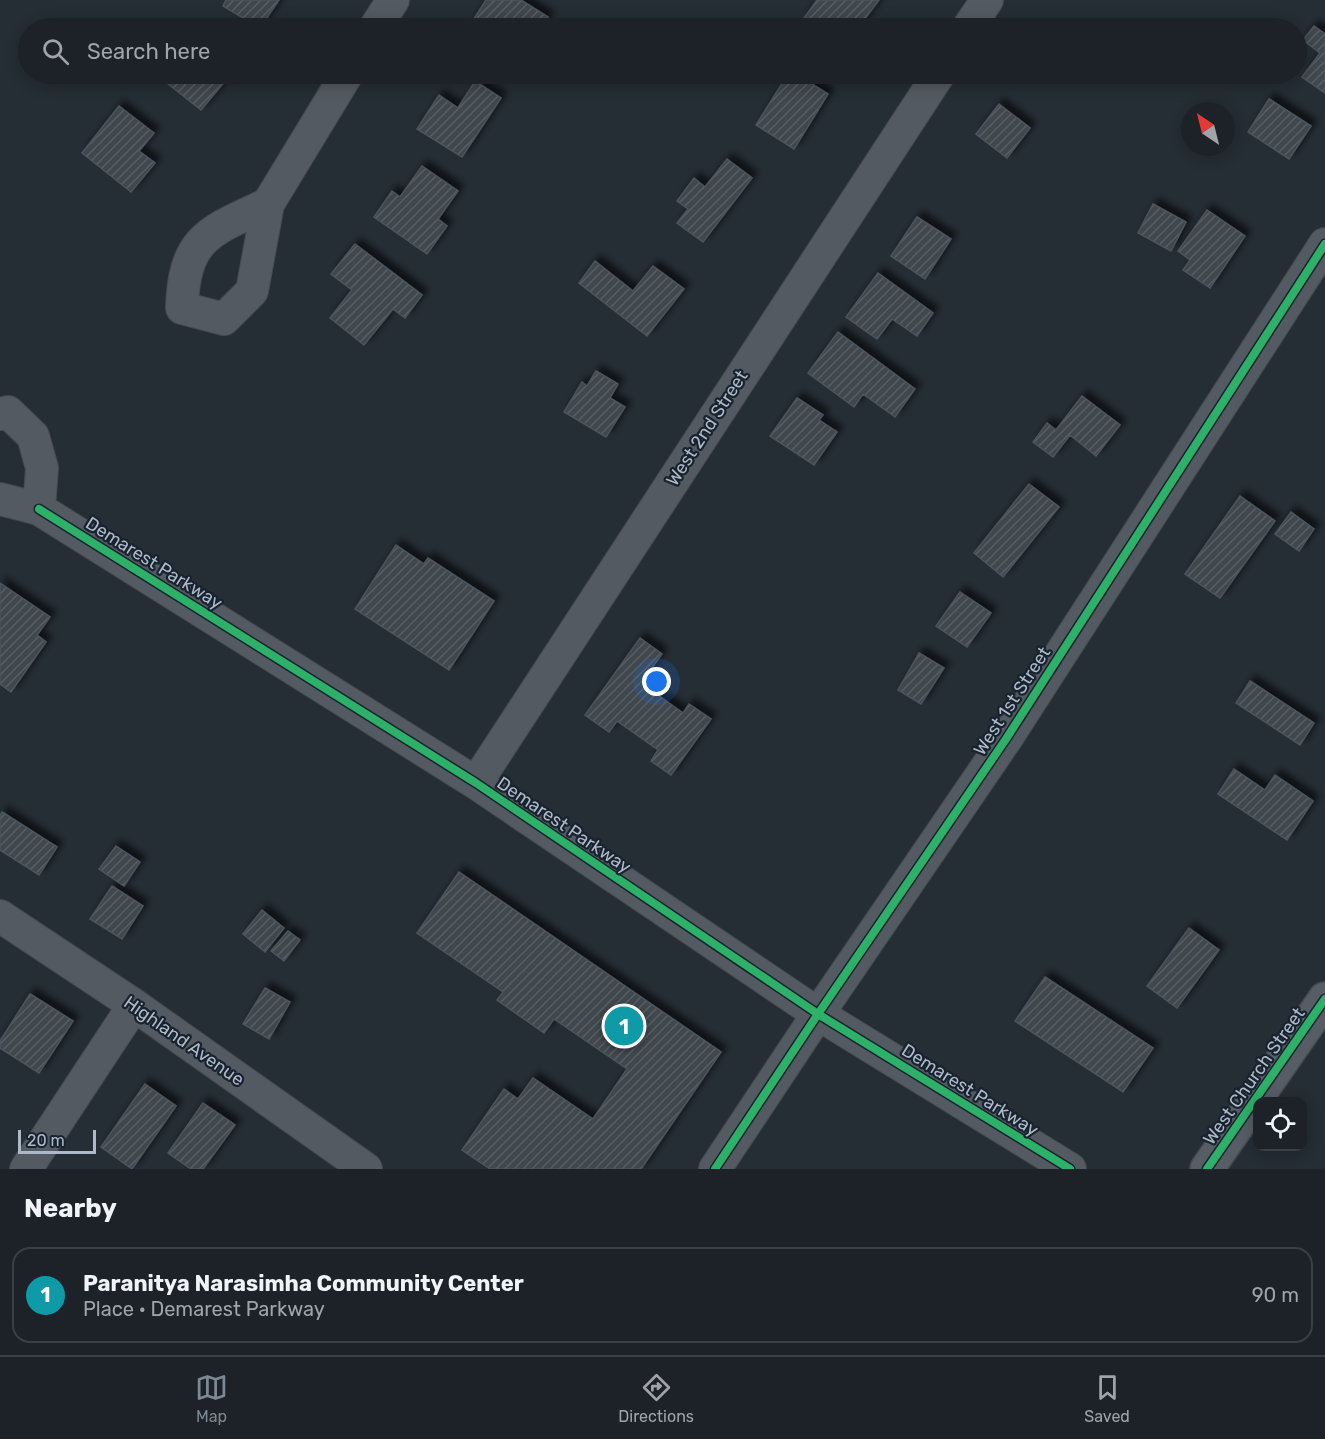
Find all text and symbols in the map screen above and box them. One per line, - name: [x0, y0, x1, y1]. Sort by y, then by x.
- search box: [18, 18, 1307, 84]
- icon: search: [39, 35, 72, 68]
- text: Search here: [87, 38, 210, 65]
- north arrow: [1181, 102, 1235, 156]
- street label: West 2nd Street: [661, 366, 753, 490]
- street label: Demarest Parkway: [82, 512, 226, 614]
- street label: West 1st Street: [969, 643, 1055, 759]
- your location: [642, 667, 671, 696]
- street label: Demarest Parkway: [493, 772, 635, 878]
- street label: Highland Avenue: [120, 991, 248, 1091]
- street label: West Church Street: [1198, 1003, 1310, 1149]
- pin: 1: [604, 1004, 644, 1048]
- street label: Demarest Parkway: [898, 1039, 1042, 1141]
- map controls: [1253, 1097, 1307, 1151]
- button: locate: [1253, 1097, 1307, 1151]
- scale bar: [18, 1127, 96, 1154]
- text: 20 m: [27, 1131, 65, 1150]
- text: Nearby: [24, 1193, 117, 1224]
- text: Paranitya Narasimha Community Center: [83, 1270, 524, 1297]
- text: 1: [41, 1283, 50, 1307]
- text: 90 m: [1252, 1283, 1299, 1307]
- text: Place · Demarest Parkway: [83, 1297, 325, 1321]
- tab: Map: [195, 1371, 228, 1426]
- tab: Directions: [618, 1371, 694, 1426]
- tab: Saved: [1084, 1371, 1130, 1426]

